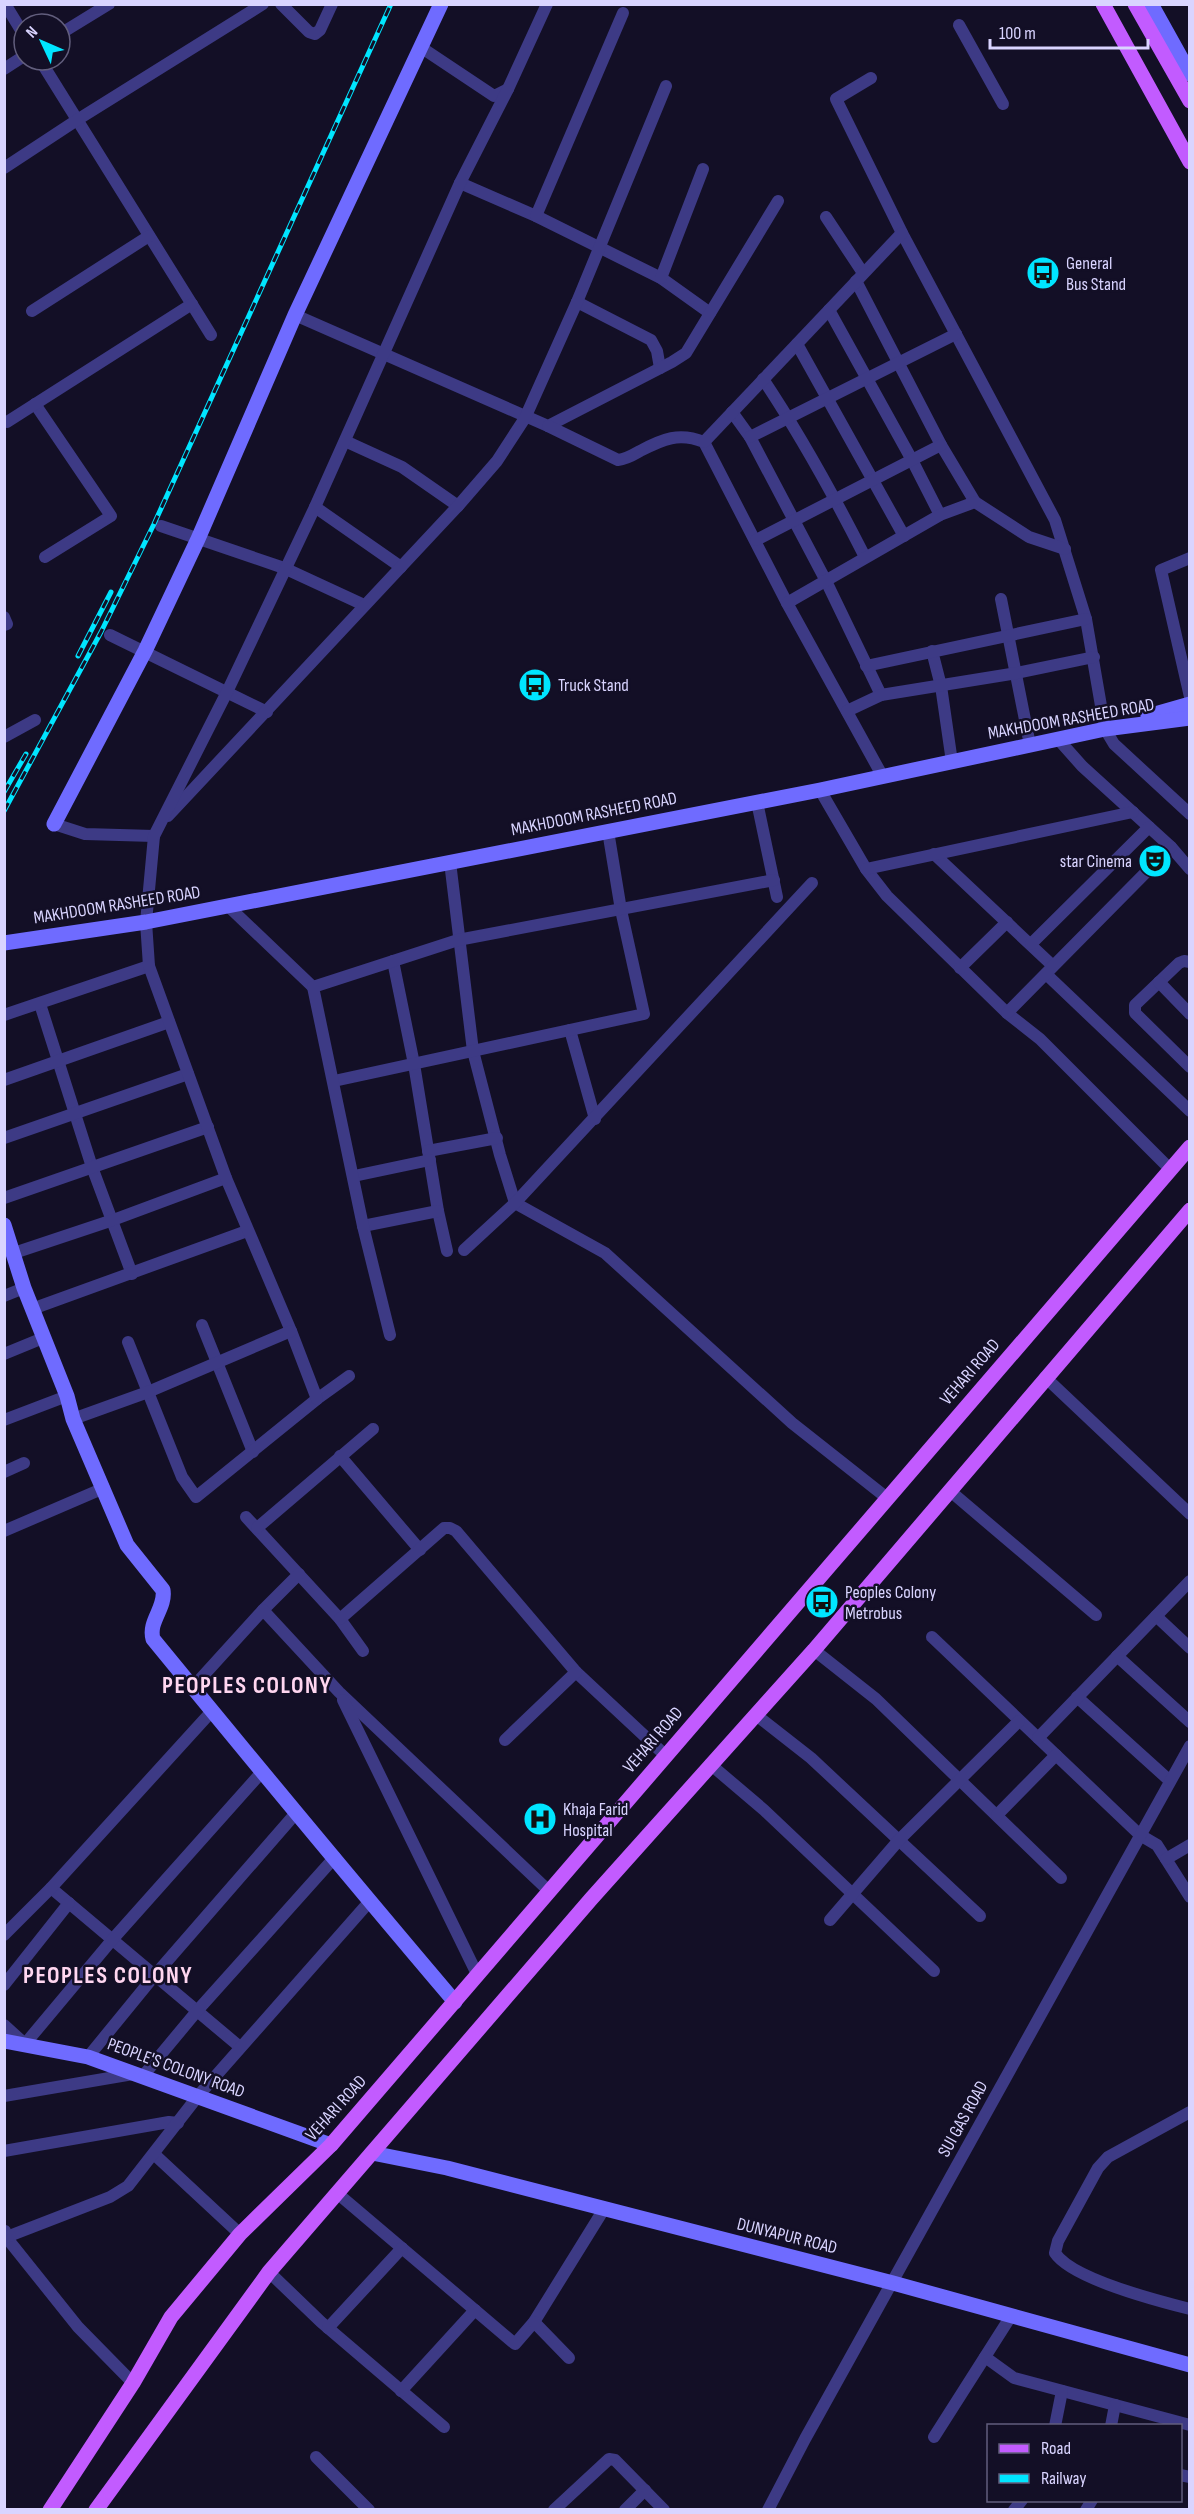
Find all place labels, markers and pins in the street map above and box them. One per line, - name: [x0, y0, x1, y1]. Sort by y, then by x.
- place label: General Bus Stand: [1066, 253, 1126, 295]
- bus stop icon: General Bus Stand: [1025, 255, 1061, 291]
- bus stop icon: Truck Stand: [517, 667, 553, 703]
- place label: Truck Stand: [558, 675, 629, 696]
- theatre icon: star Cinema: [1137, 843, 1173, 879]
- place label: star Cinema: [1060, 851, 1132, 872]
- place label: Peoples Colony Metrobus: [845, 1582, 936, 1624]
- bus stop icon: Peoples Colony Metrobus: [804, 1584, 840, 1620]
- place label: Khaja Farid Hospital: [563, 1799, 628, 1841]
- hospital icon: Khaja Farid Hospital: [522, 1801, 558, 1837]

